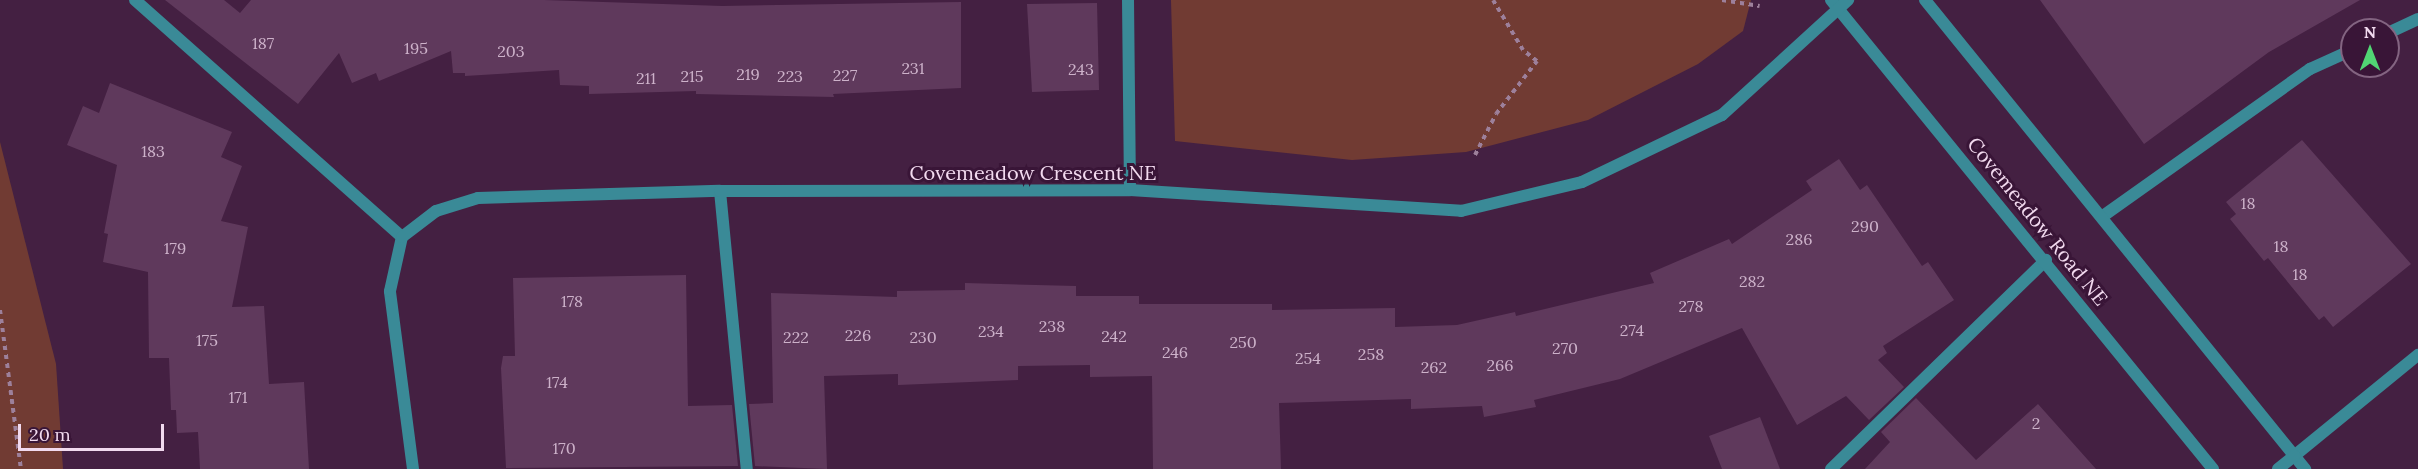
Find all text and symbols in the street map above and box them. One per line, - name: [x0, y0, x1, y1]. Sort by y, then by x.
- north arrow: [2340, 18, 2400, 78]
- text: N: [2364, 22, 2376, 42]
- house number: 187: [252, 33, 274, 53]
- house number: 195: [404, 38, 428, 58]
- house number: 203: [497, 41, 525, 61]
- house number: 231: [901, 58, 925, 78]
- house number: 243: [1068, 59, 1094, 79]
- house number: 219: [736, 64, 760, 84]
- house number: 227: [833, 65, 857, 85]
- house number: 215: [680, 66, 704, 86]
- house number: 223: [777, 66, 803, 86]
- house number: 211: [636, 68, 656, 88]
- street label: Covemeadow Road NE: [1963, 132, 2113, 310]
- house number: 183: [141, 141, 165, 161]
- street label: Covemeadow Crescent NE: [910, 160, 1156, 184]
- house number: 18: [2241, 193, 2255, 213]
- house number: 290: [1851, 216, 1879, 236]
- house number: 286: [1786, 229, 1812, 249]
- house number: 18: [2274, 236, 2288, 256]
- house number: 179: [164, 238, 186, 258]
- house number: 18: [2293, 264, 2307, 284]
- house number: 282: [1739, 271, 1765, 291]
- house number: 178: [561, 291, 583, 311]
- house number: 278: [1679, 296, 1703, 316]
- house number: 238: [1039, 316, 1065, 336]
- house number: 274: [1620, 320, 1644, 340]
- house number: 234: [978, 321, 1004, 341]
- house number: 226: [845, 325, 871, 345]
- house number: 242: [1101, 326, 1127, 346]
- house number: 222: [783, 327, 809, 347]
- house number: 230: [909, 327, 937, 347]
- house number: 175: [196, 330, 218, 350]
- house number: 250: [1229, 332, 1257, 352]
- house number: 270: [1552, 338, 1578, 358]
- house number: 246: [1162, 342, 1188, 362]
- house number: 258: [1358, 344, 1384, 364]
- house number: 254: [1295, 348, 1321, 368]
- house number: 266: [1486, 355, 1514, 375]
- house number: 262: [1421, 357, 1447, 377]
- house number: 174: [546, 372, 568, 392]
- house number: 171: [228, 387, 248, 407]
- scale bar: [21, 412, 166, 450]
- house number: 2: [2032, 413, 2040, 433]
- text: 20 m: [29, 423, 71, 446]
- house number: 170: [552, 438, 576, 458]

